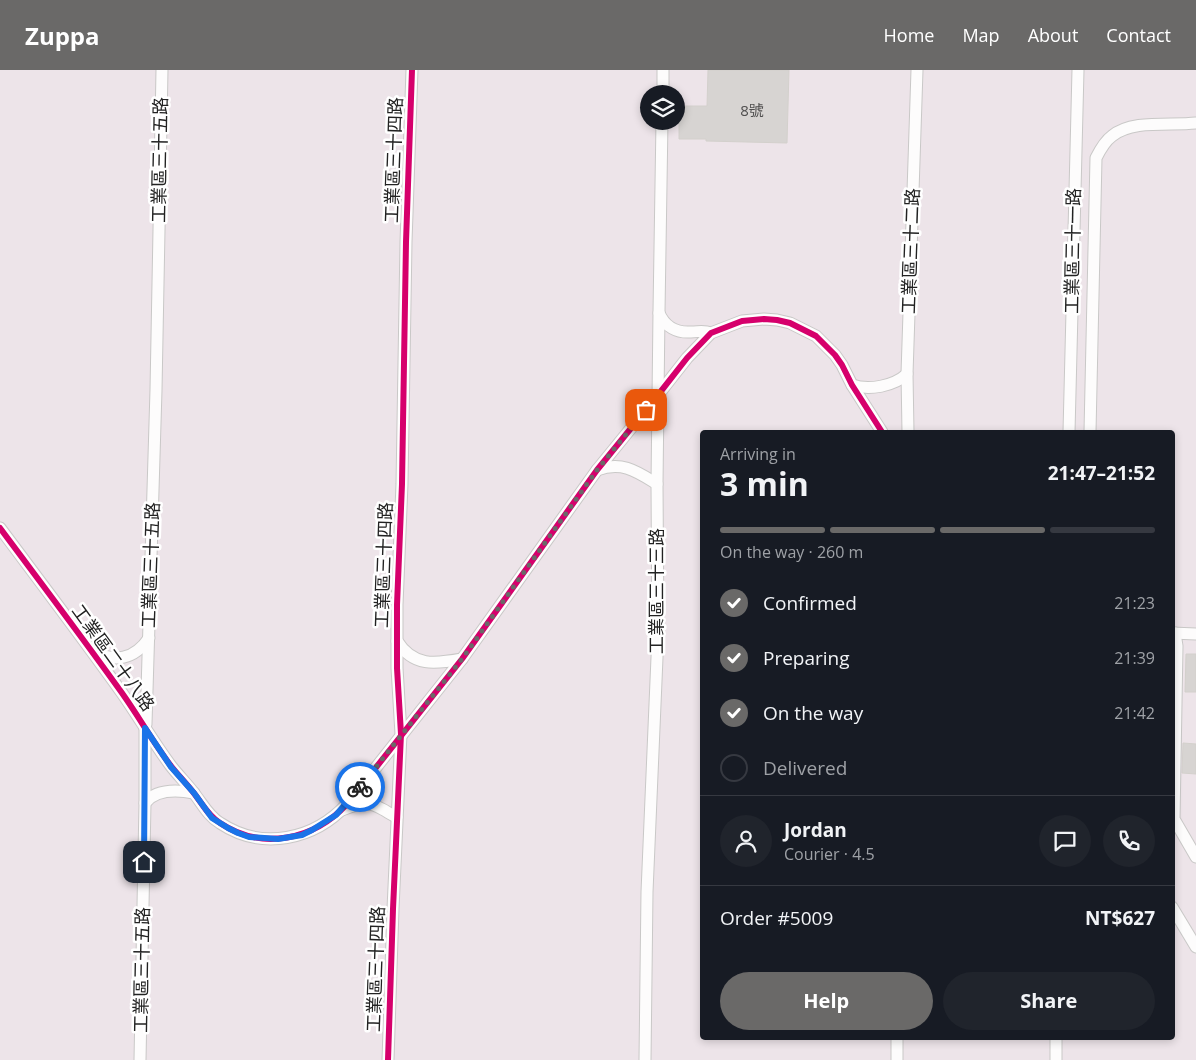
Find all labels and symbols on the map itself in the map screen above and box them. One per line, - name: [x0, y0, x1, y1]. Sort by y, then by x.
- street label: 工業區三十五路: [146, 97, 172, 223]
- street label: 工業區三十四路: [379, 97, 407, 223]
- house number: 8號: [740, 100, 764, 120]
- street label: 工業區三十二路: [896, 188, 924, 314]
- street label: 工業區三十一路: [1059, 188, 1085, 314]
- pin: [625, 389, 667, 431]
- street label: 工業區三十五路: [136, 502, 164, 628]
- street label: 工業區三十四路: [369, 502, 397, 628]
- street label: 工業區三十三路: [644, 528, 668, 654]
- street label: 工業區二十八路: [67, 599, 161, 715]
- courier: [335, 762, 385, 812]
- pin: [123, 841, 165, 883]
- street label: 工業區三十四路: [361, 906, 389, 1032]
- street label: 工業區三十五路: [128, 907, 154, 1033]

